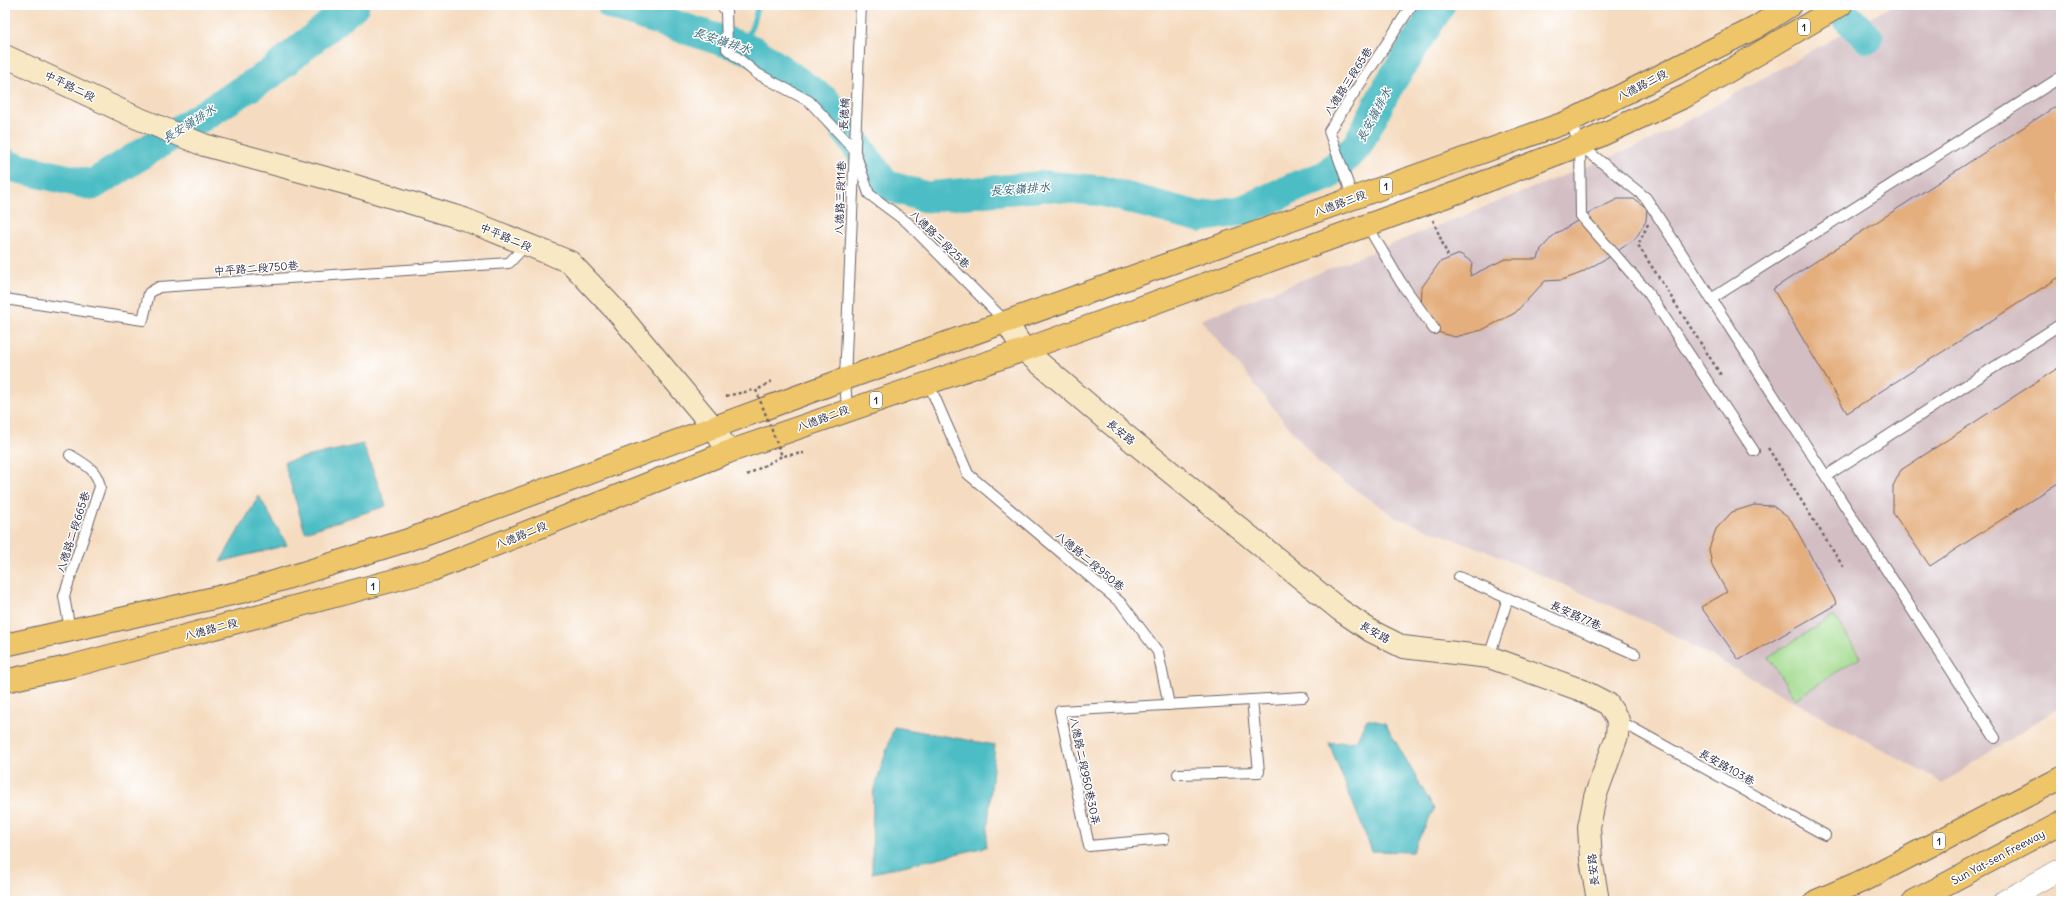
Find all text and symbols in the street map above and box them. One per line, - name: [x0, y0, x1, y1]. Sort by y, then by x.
- road number: 1: [1798, 19, 1810, 35]
- water label: 長安嶺排水: [691, 24, 754, 57]
- street label: 八德路三段65巷: [1321, 44, 1375, 118]
- street label: 八德路三段: [1614, 66, 1670, 104]
- street label: 中平路二段: [42, 68, 98, 104]
- water label: 長安嶺排水: [1353, 84, 1395, 145]
- street label: 長德橋: [836, 97, 852, 131]
- water label: 長安嶺排水: [159, 101, 219, 146]
- street label: 八德路三段11巷: [832, 160, 848, 236]
- road number: 1: [1380, 178, 1392, 194]
- water label: 長安嶺排水: [990, 179, 1051, 198]
- street label: 八德路三段: [1312, 187, 1368, 219]
- street label: 八德路三段25巷: [907, 207, 973, 271]
- street label: 中平路二段: [478, 220, 534, 254]
- street label: 中平路二段750巷: [213, 258, 299, 278]
- road number: 1: [870, 392, 882, 408]
- street label: 八德路二段: [795, 402, 851, 434]
- street label: 長安路: [1104, 416, 1138, 448]
- street label: 八德路二段665巷: [53, 489, 93, 575]
- street label: 八德路二段: [493, 518, 549, 552]
- street label: 八德路二段950巷: [1053, 528, 1127, 594]
- road number: 1: [367, 578, 379, 594]
- street label: 長安路77巷: [1548, 597, 1604, 633]
- street label: 八德路二段: [183, 615, 239, 643]
- street label: 長安路: [1357, 618, 1393, 646]
- street label: 八德路二段950巷30弄: [1067, 716, 1103, 826]
- street label: 長安路103巷: [1697, 746, 1757, 788]
- street label: Sun Yat-sen Freeway: [1949, 826, 2047, 888]
- road number: 1: [1933, 833, 1945, 849]
- street label: 長安路: [1584, 853, 1602, 887]

